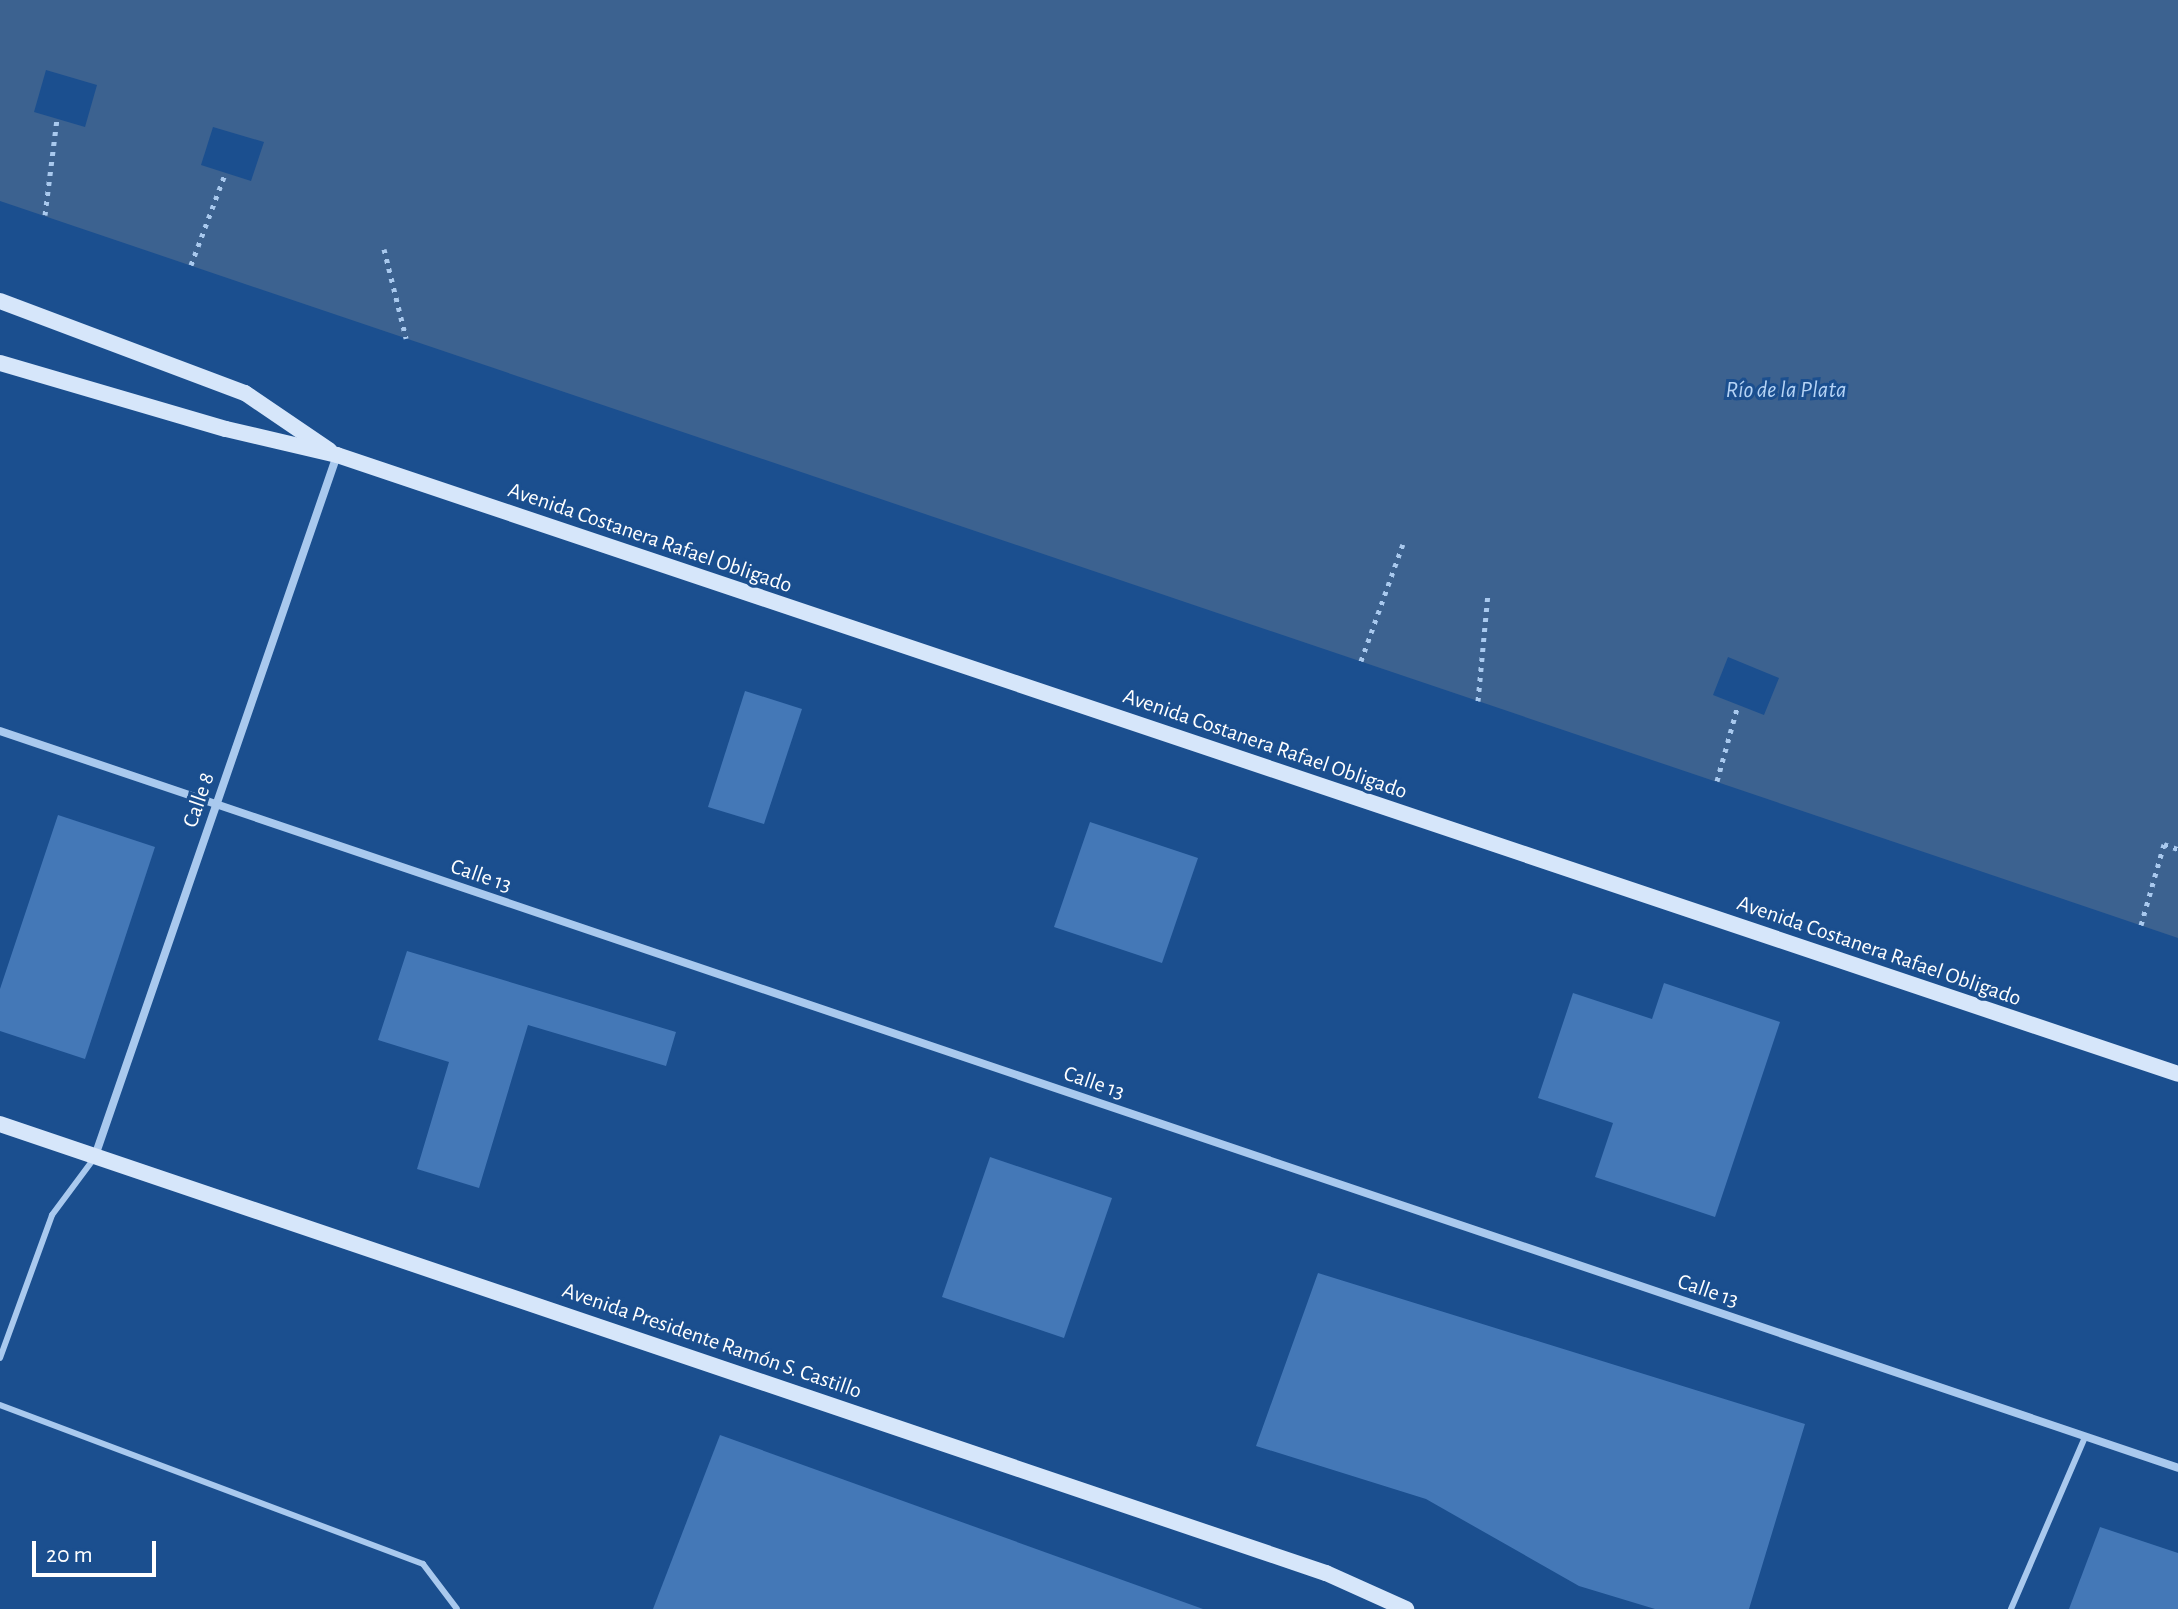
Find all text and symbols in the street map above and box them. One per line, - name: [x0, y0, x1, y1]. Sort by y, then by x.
- water label: Río de la Plata: [1725, 377, 1847, 405]
- street label: Avenida Costanera Rafael Obligado: [504, 477, 796, 599]
- street label: Avenida Costanera Rafael Obligado: [1119, 683, 1411, 805]
- street label: Calle 8: [177, 769, 221, 831]
- street label: Calle 13: [447, 853, 515, 899]
- street label: Avenida Costanera Rafael Obligado: [1733, 890, 2025, 1012]
- street label: Calle 13: [1060, 1060, 1128, 1106]
- street label: Calle 13: [1674, 1268, 1742, 1314]
- street label: Avenida Presidente Ramón S. Castillo: [559, 1277, 865, 1405]
- scale bar: [36, 1525, 160, 1575]
- text: 20 m: [46, 1543, 93, 1567]

